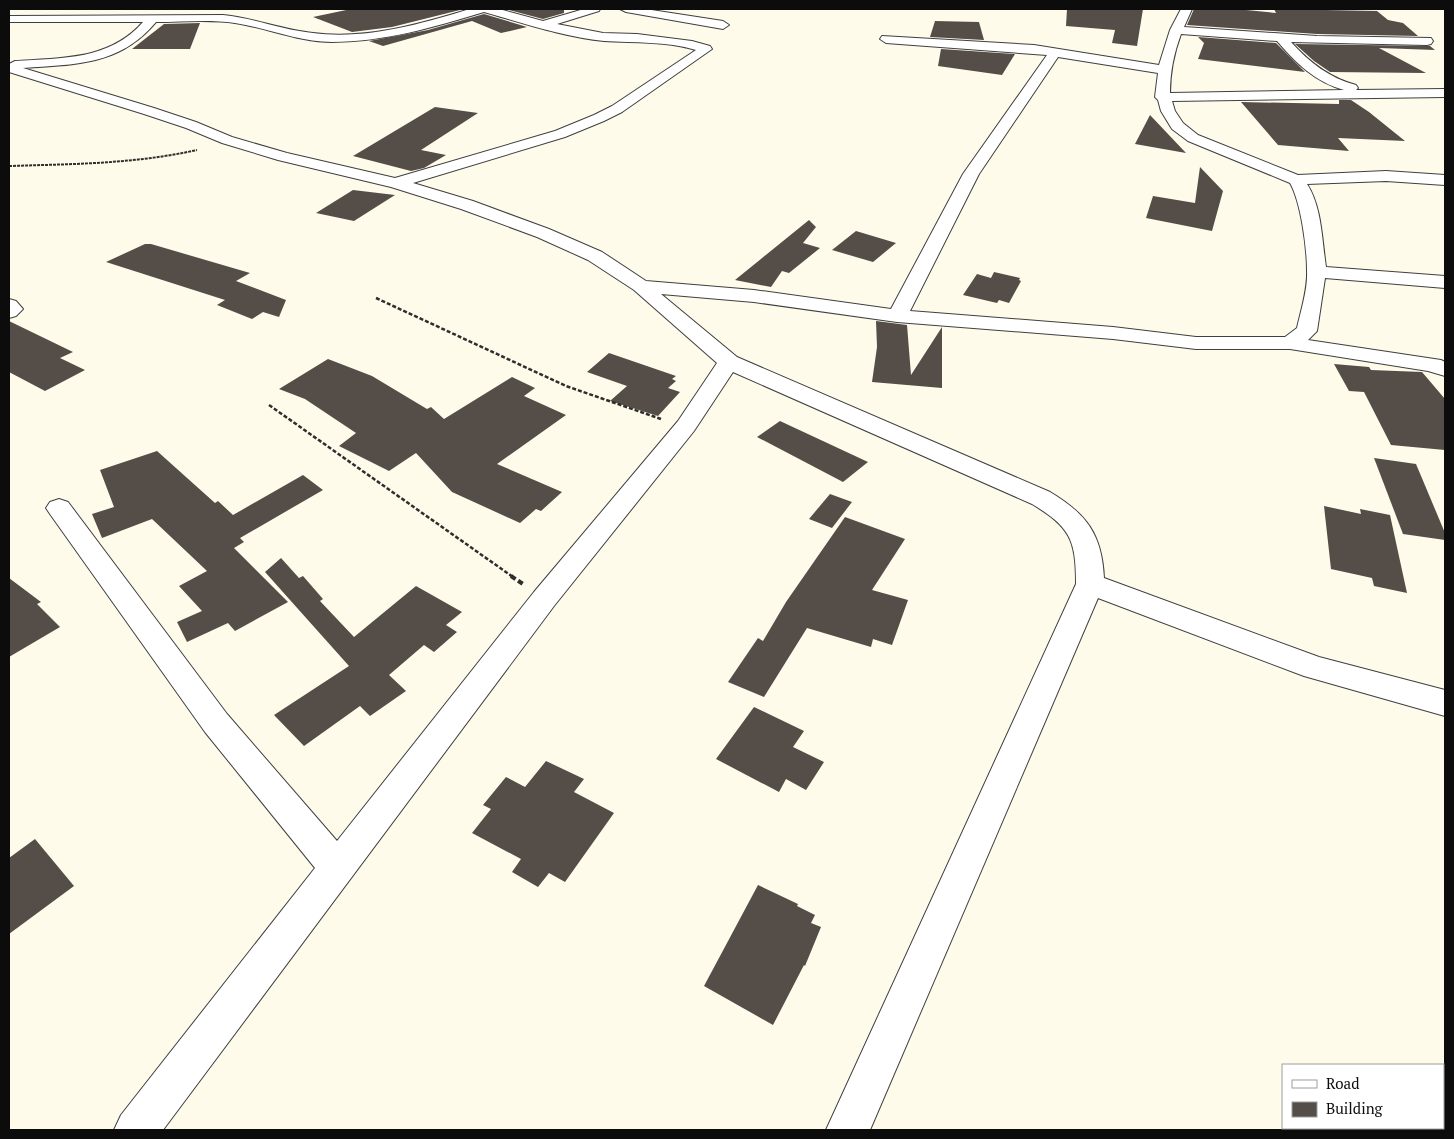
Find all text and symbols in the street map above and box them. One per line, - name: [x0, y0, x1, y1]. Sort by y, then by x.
- legend: [1282, 1064, 1444, 1129]
- text: Road: [1326, 1073, 1359, 1093]
- text: Building: [1326, 1098, 1384, 1118]

